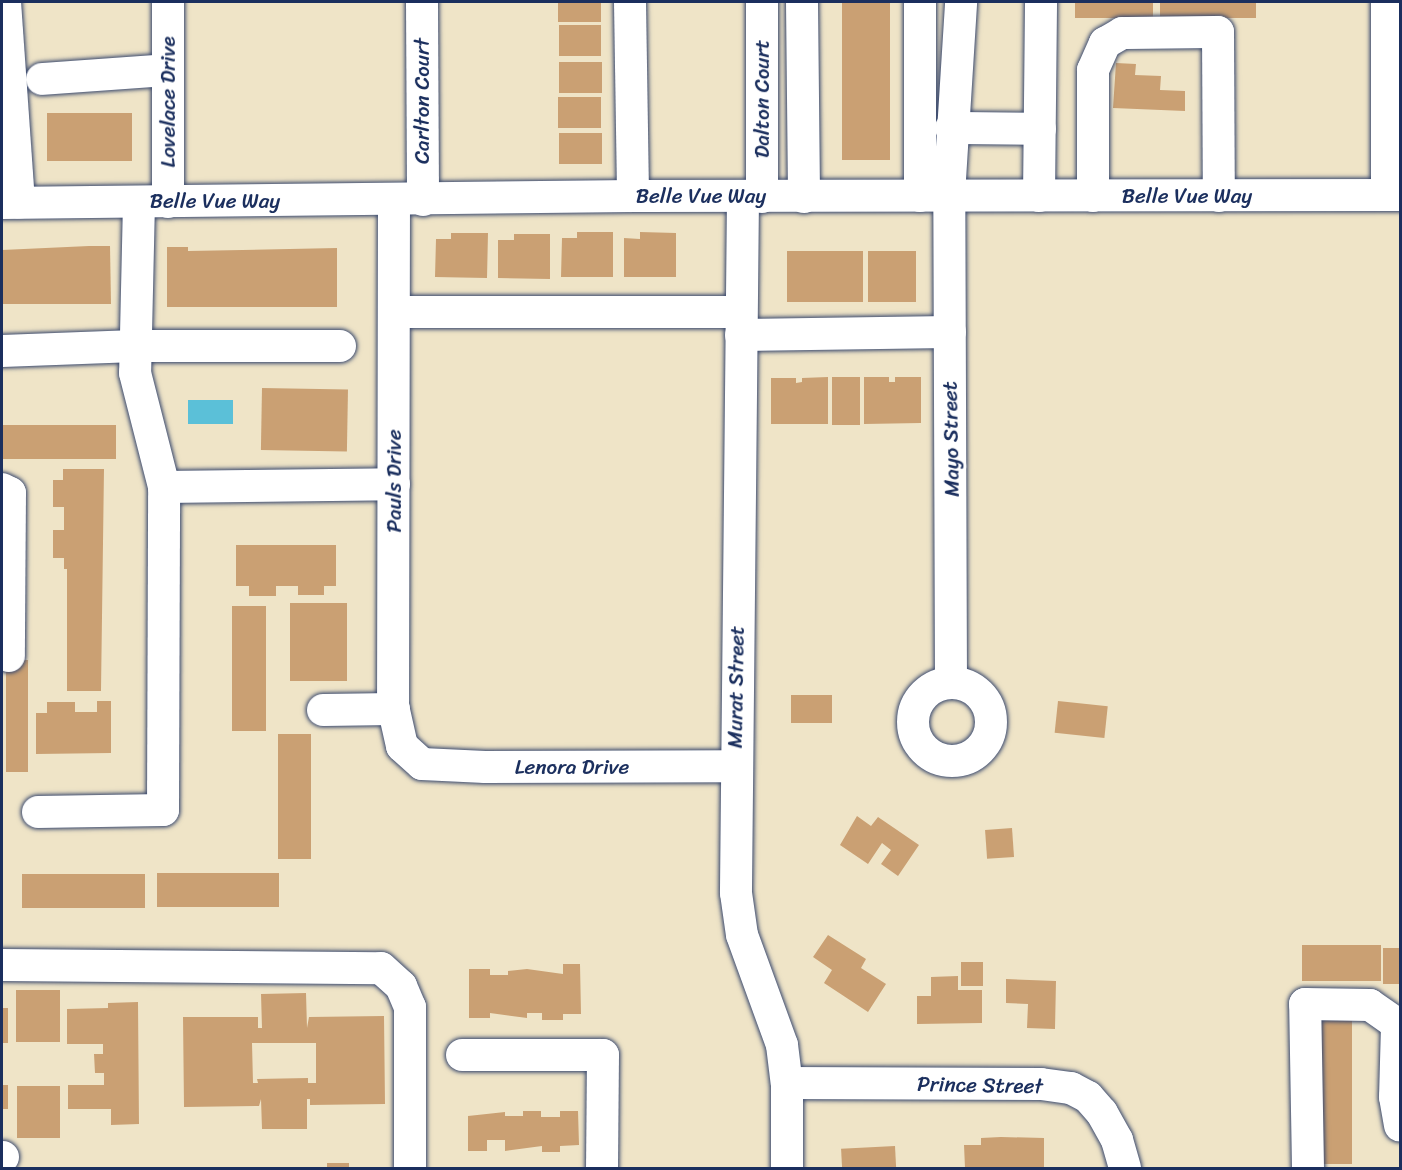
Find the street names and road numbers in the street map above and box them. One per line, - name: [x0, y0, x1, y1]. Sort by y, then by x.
- street label: Lovelace Drive: [155, 36, 181, 168]
- street label: Carlton Court: [409, 38, 435, 164]
- street label: Dalton Court: [749, 40, 775, 158]
- street label: Belle Vue Way: [637, 183, 765, 209]
- street label: Belle Vue Way: [1123, 183, 1251, 209]
- street label: Belle Vue Way: [151, 188, 279, 214]
- street label: Mayo Street: [937, 381, 965, 497]
- street label: Pauls Drive: [381, 429, 407, 533]
- street label: Murat Street: [722, 625, 750, 749]
- street label: Lenora Drive: [515, 754, 629, 780]
- street label: Prince Street: [917, 1071, 1043, 1099]

